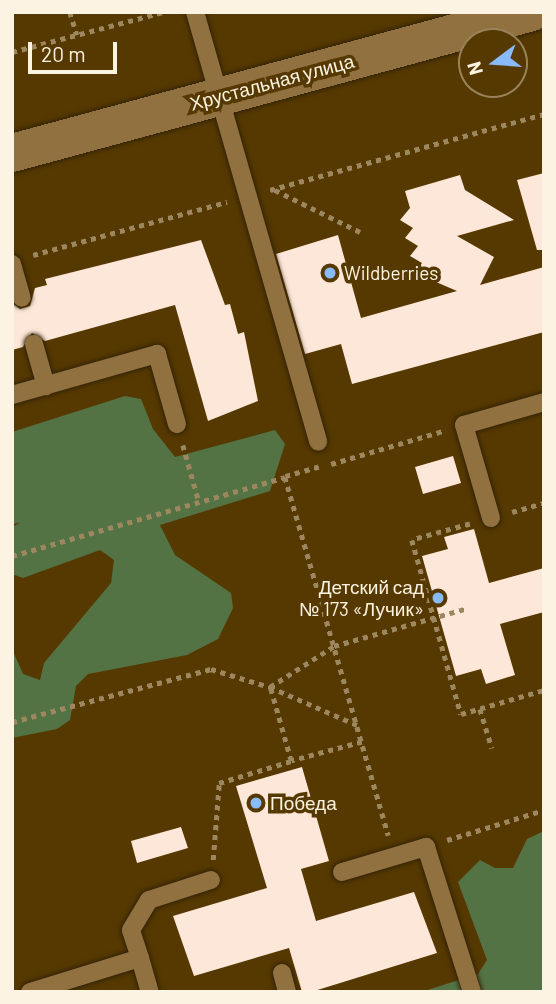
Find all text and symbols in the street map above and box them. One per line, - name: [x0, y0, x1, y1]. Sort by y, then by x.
- scale bar: [32, 28, 121, 72]
- north arrow: [458, 28, 528, 98]
- text: 20 m: [41, 41, 86, 66]
- street label: Хрустальная улица: [187, 49, 357, 115]
- text: N: [461, 59, 487, 78]
- place label: Wildberries: [344, 262, 438, 284]
- marker: Wildberries: [322, 265, 338, 281]
- place label: Детский сад № 173 «Лучик»: [299, 576, 424, 620]
- marker: Детский сад № 173 «Лучик»: [430, 590, 446, 606]
- place label: Победа: [270, 792, 337, 814]
- marker: Победа: [248, 795, 264, 811]

